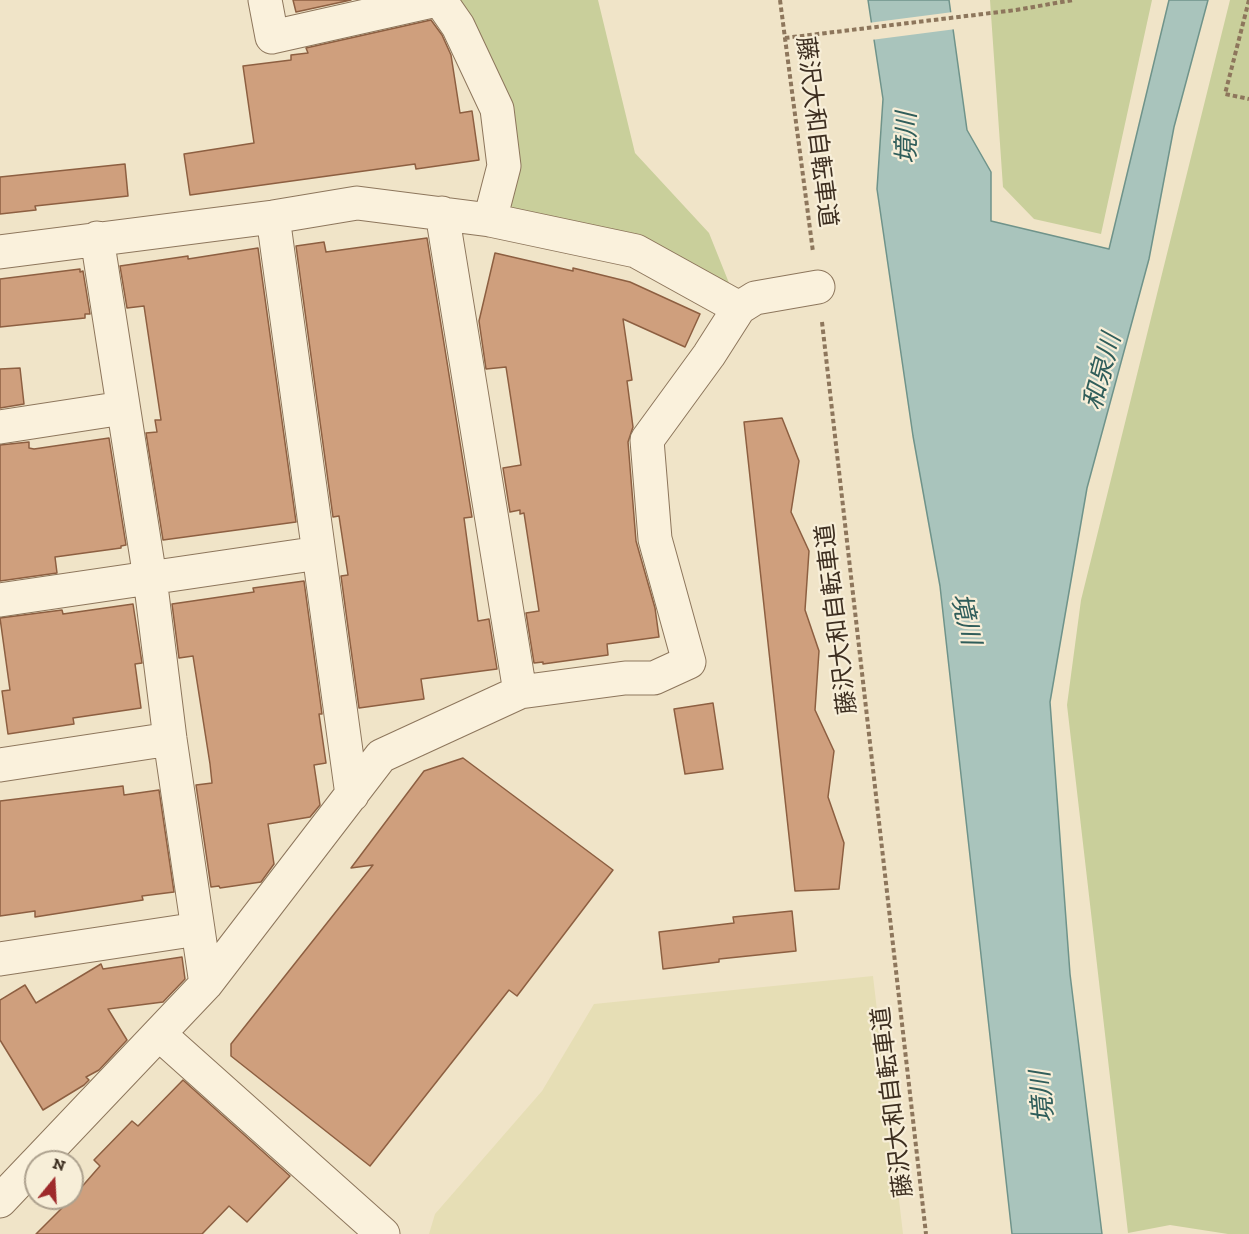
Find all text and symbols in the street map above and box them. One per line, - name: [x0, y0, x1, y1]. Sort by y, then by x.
- street label: 藤沢大和自転車道: [790, 35, 842, 229]
- water label: 境川: [892, 112, 924, 164]
- water label: 和泉川: [1078, 330, 1128, 414]
- street label: 藤沢大和自転車道: [811, 522, 863, 716]
- water label: 境川: [944, 590, 986, 648]
- street label: 藤沢大和自転車道: [867, 1005, 919, 1199]
- water label: 境川: [1025, 1070, 1061, 1124]
- north arrow: [24, 1150, 84, 1210]
- text: N: [50, 1153, 68, 1175]

